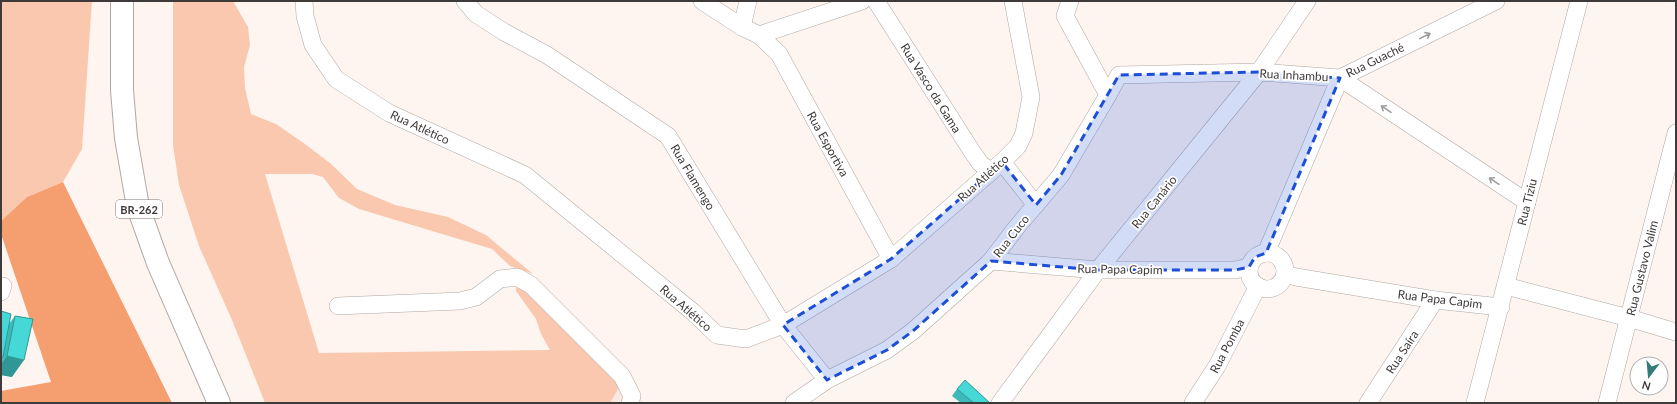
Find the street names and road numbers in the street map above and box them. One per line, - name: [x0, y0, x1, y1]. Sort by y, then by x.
- street label: Rua Guaché: [1343, 39, 1407, 81]
- street label: Rua Vasco da Gama: [897, 40, 965, 136]
- street label: Rua Inhambu: [1259, 66, 1329, 84]
- street label: Rua Atlético: [388, 107, 452, 147]
- street label: Rua Esportiva: [804, 109, 852, 179]
- street label: Rua Flamengo: [667, 141, 719, 213]
- street label: Rua Atlético: [954, 151, 1012, 205]
- street label: Rua Canário: [1128, 172, 1180, 231]
- street label: Rua Tiziu: [1514, 177, 1540, 227]
- road number: BR-262: [116, 200, 162, 218]
- street label: Rua Cuco: [990, 212, 1032, 260]
- street label: Rua Gustavo Valim: [1623, 219, 1661, 317]
- street label: Rua Papa Capim: [1077, 261, 1163, 277]
- street label: Rua Atlético: [657, 281, 715, 335]
- street label: Rua Papa Capim: [1397, 286, 1483, 312]
- street label: Rua Pomba: [1206, 316, 1248, 376]
- street label: Rua Saíra: [1382, 328, 1422, 376]

